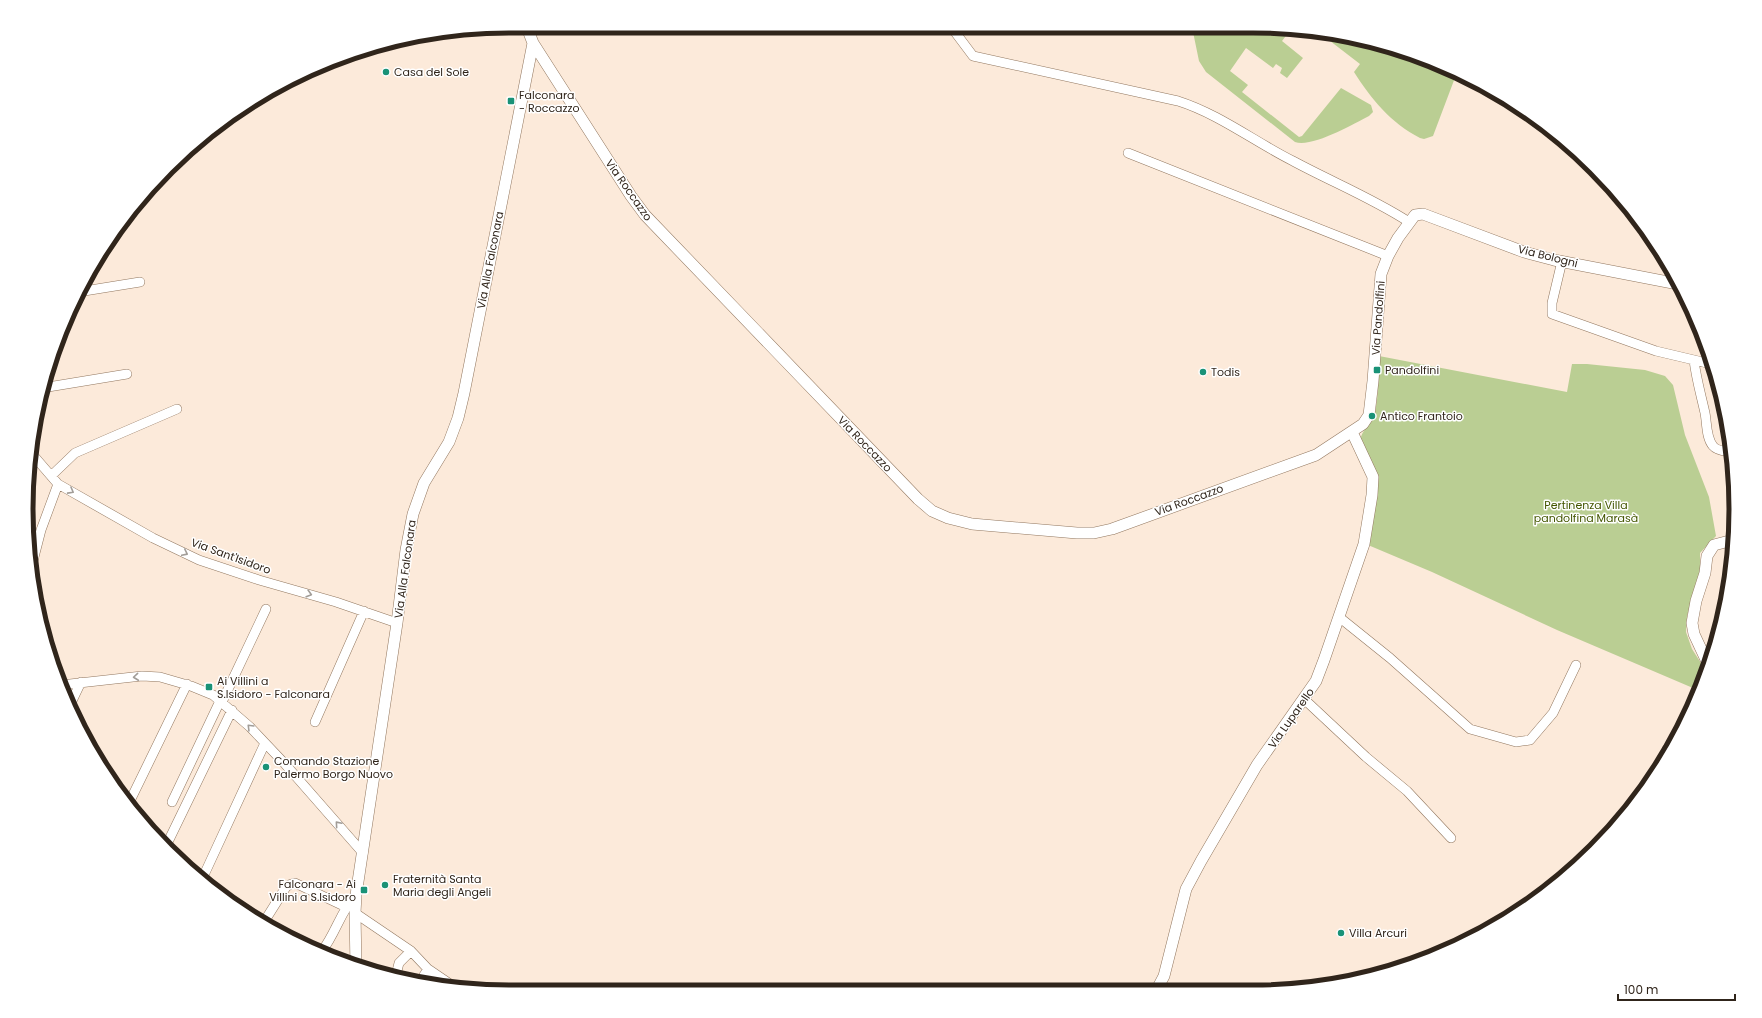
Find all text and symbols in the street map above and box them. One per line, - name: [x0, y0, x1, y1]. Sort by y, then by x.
- place label: Casa del Sole: [394, 64, 469, 80]
- marker: Casa del Sole: [381, 67, 391, 77]
- place label: Falconara - Roccazzo: [519, 87, 580, 116]
- marker: Falconara - Roccazzo: [506, 96, 516, 106]
- street label: Via Roccazzo: [602, 156, 656, 224]
- street label: Via Alla Falconara: [473, 210, 507, 310]
- street label: Via Bologni: [1516, 241, 1580, 271]
- street label: Via Pandolfini: [1367, 280, 1389, 356]
- place label: Pandolfini: [1385, 362, 1439, 378]
- place label: Todis: [1211, 364, 1240, 380]
- marker: Pandolfini: [1372, 365, 1382, 375]
- marker: Todis: [1198, 367, 1208, 377]
- place label: Antico Frantoio: [1380, 408, 1463, 424]
- marker: Antico Frantoio: [1367, 411, 1377, 421]
- street label: Via Roccazzo: [834, 413, 896, 475]
- street label: Via Roccazzo: [1152, 480, 1226, 520]
- one-way arrow: [67, 487, 74, 494]
- park label: Pertinenza Villa pandolfina Marasà: [1534, 497, 1638, 526]
- street label: Via Alla Falconara: [390, 519, 420, 619]
- street label: Via Sant'Isidoro: [189, 534, 273, 578]
- one-way arrow: [181, 548, 189, 556]
- one-way arrow: [305, 589, 312, 598]
- one-way arrow: [133, 672, 139, 681]
- place label: Ai Villini a S.Isidoro - Falconara: [217, 673, 330, 702]
- marker: Ai Villini a S.Isidoro - Falconara: [204, 682, 214, 692]
- street label: Via Luparello: [1264, 685, 1318, 751]
- one-way arrow: [247, 725, 255, 732]
- place label: Comando Stazione Palermo Borgo Nuovo: [274, 753, 393, 782]
- marker: Comando Stazione Palermo Borgo Nuovo: [261, 762, 271, 772]
- one-way arrow: [335, 821, 342, 828]
- place label: Fraternità Santa Maria degli Angeli: [393, 871, 492, 900]
- place label: Falconara - Ai Villini a S.Isidoro: [269, 876, 356, 905]
- marker: Fraternità Santa Maria degli Angeli: [380, 880, 390, 890]
- marker: Falconara - Ai Villini a S.Isidoro: [359, 885, 369, 895]
- place label: Villa Arcuri: [1349, 925, 1407, 941]
- marker: Villa Arcuri: [1336, 928, 1346, 938]
- scale bar: [1618, 976, 1735, 1002]
- text: 100 m: [1624, 981, 1658, 998]

